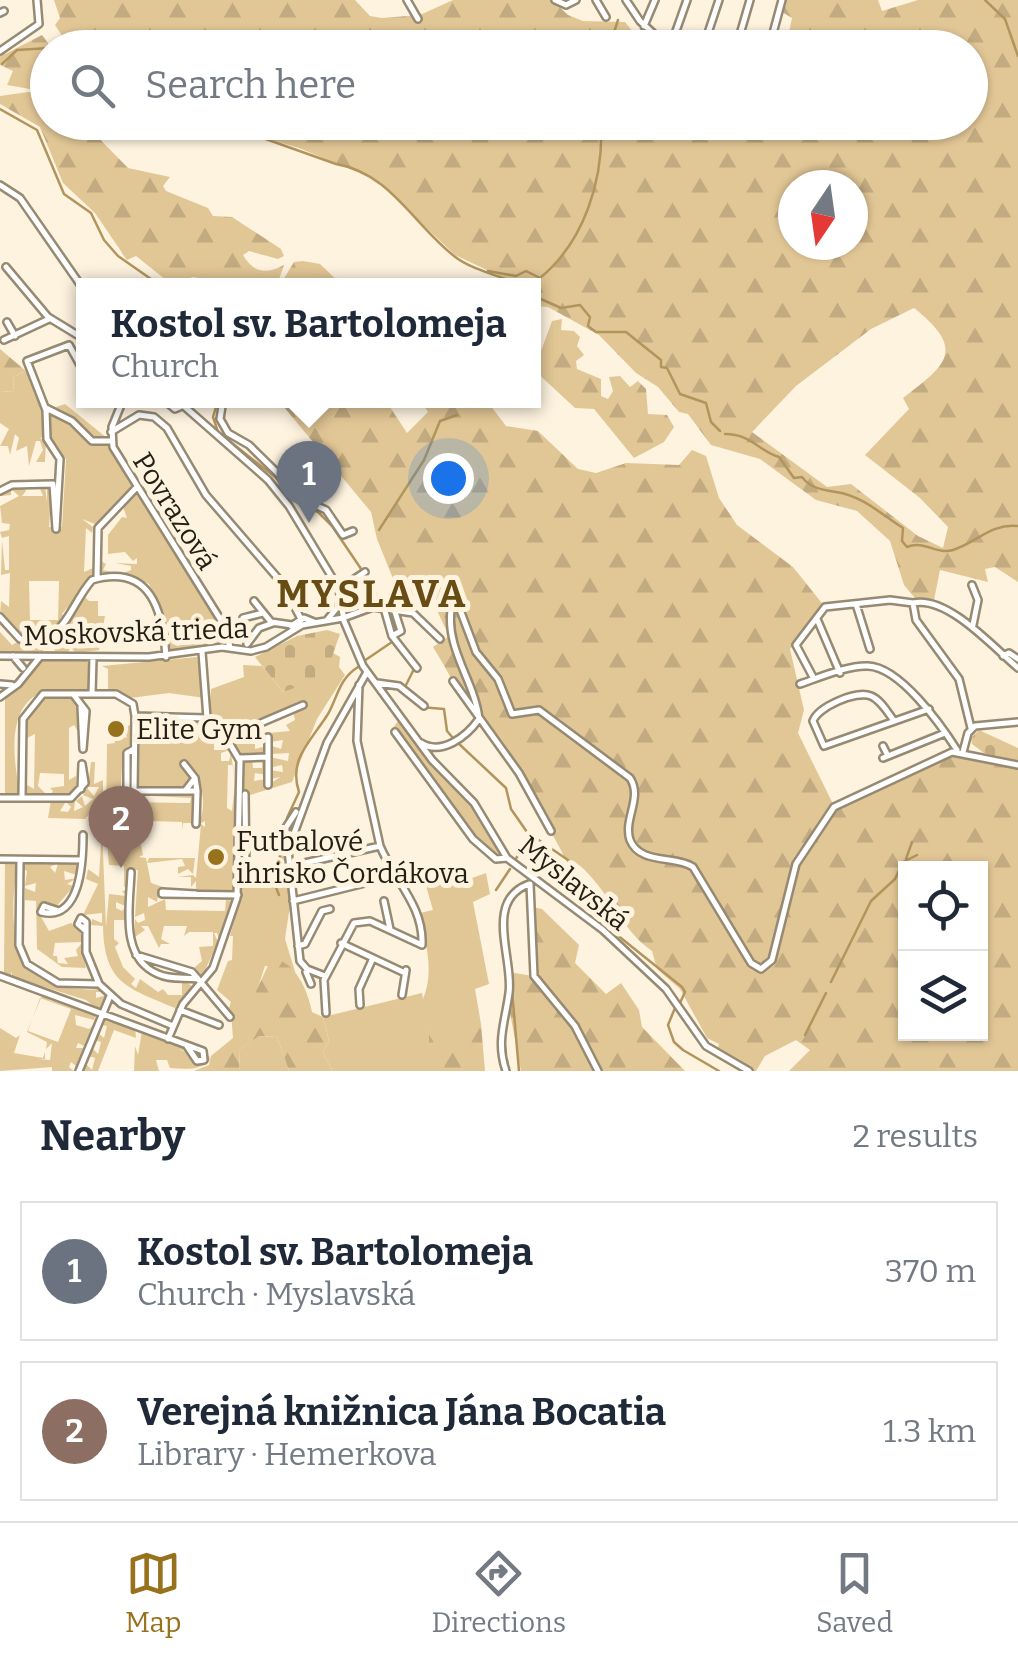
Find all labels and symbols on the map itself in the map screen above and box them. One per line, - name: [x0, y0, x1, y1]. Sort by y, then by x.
- north arrow: [778, 170, 868, 260]
- pin: 1: [276, 440, 342, 523]
- street label: Povrazová: [126, 446, 224, 576]
- your location: [423, 453, 474, 504]
- district label: MYSLAVA: [276, 571, 468, 617]
- street label: Moskovská trieda: [23, 612, 249, 652]
- place label: Elite Gym: [136, 713, 262, 746]
- marker: Elite Gym: [105, 718, 127, 740]
- pin: 2: [88, 786, 154, 868]
- place label: Futbalové ihrisko Čordákova: [236, 825, 469, 890]
- street label: Myslavská: [512, 829, 636, 937]
- marker: Futbalové ihrisko Čordákova: [205, 846, 227, 868]

